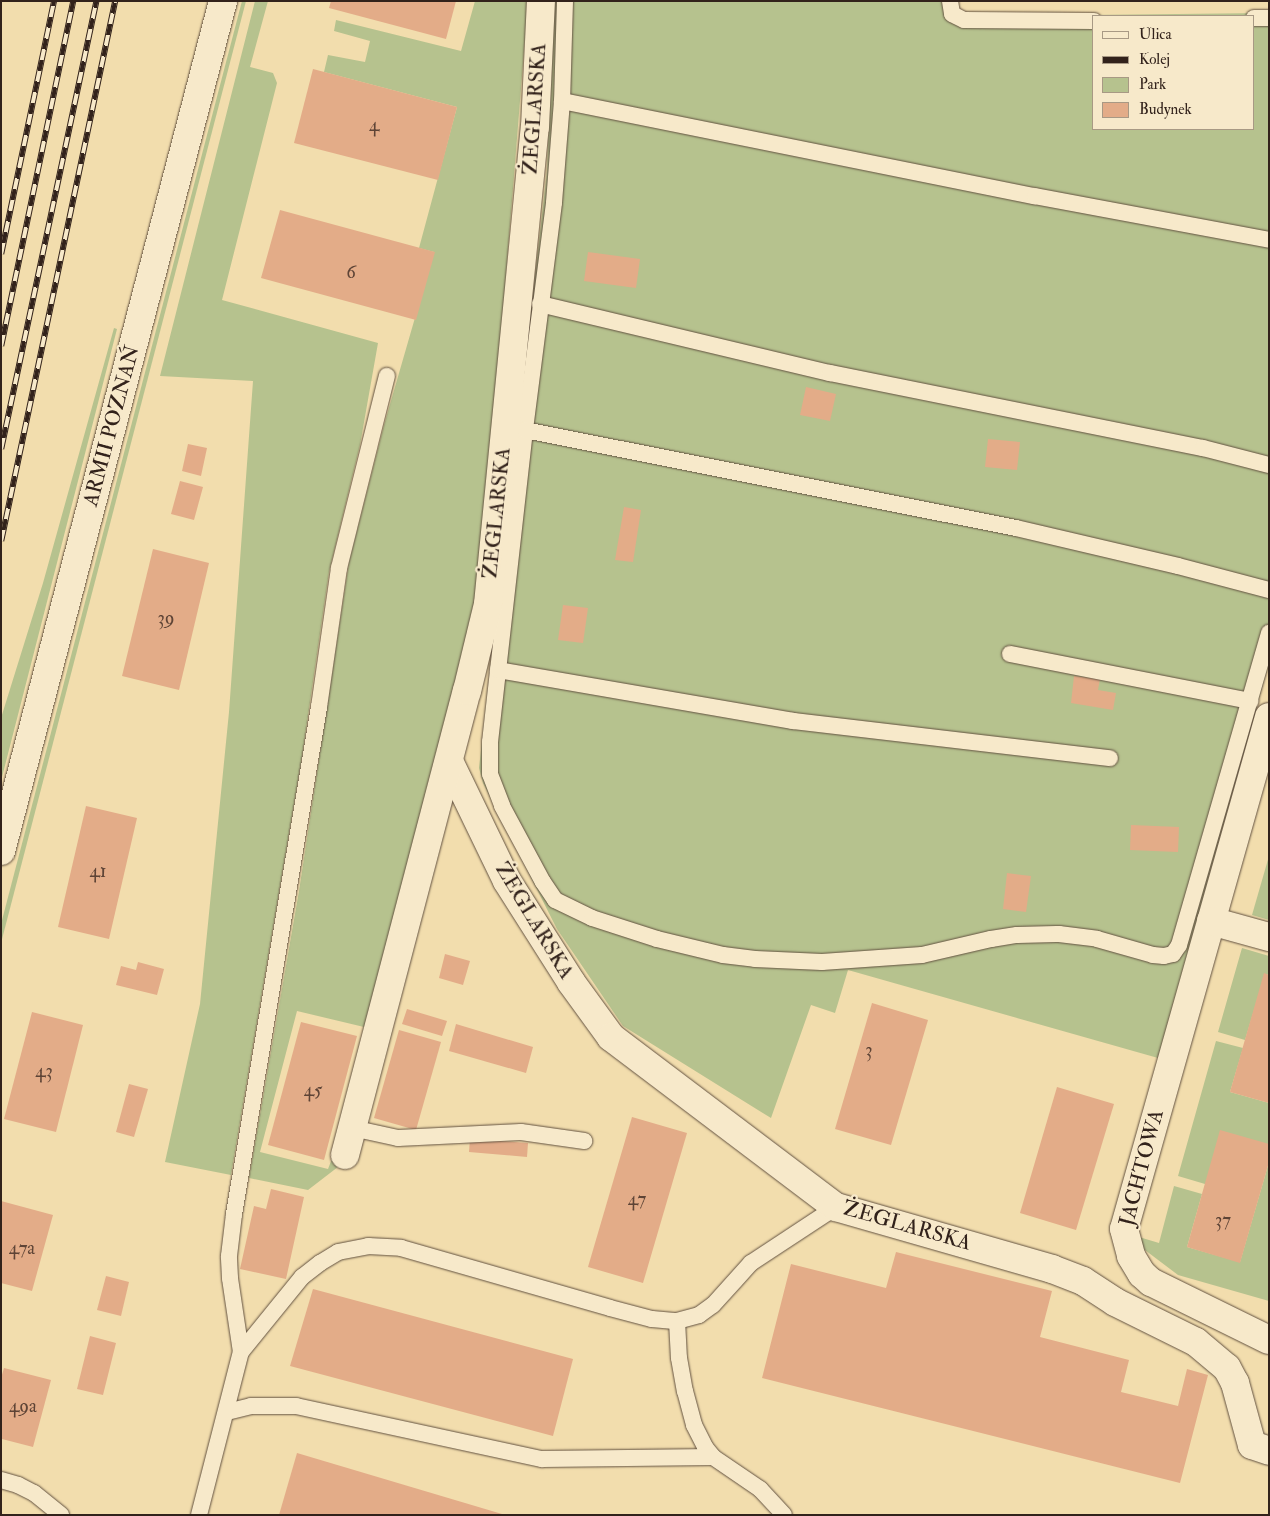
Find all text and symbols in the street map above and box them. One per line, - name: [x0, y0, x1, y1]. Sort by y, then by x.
- legend: [1092, 15, 1255, 130]
- text: Ulica: [1139, 25, 1172, 44]
- street label: ŻEGLARSKA: [518, 42, 552, 176]
- text: Kolej: [1139, 50, 1170, 69]
- text: Park: [1139, 75, 1166, 94]
- text: Budynek: [1139, 100, 1192, 119]
- house number: 4: [369, 115, 379, 137]
- house number: 6: [346, 262, 356, 284]
- street label: ARMII POZNAŃ: [78, 343, 146, 509]
- street label: ŻEGLARSKA: [478, 446, 516, 580]
- house number: 39: [157, 608, 175, 630]
- street label: ŻEGLARSKA: [489, 858, 579, 984]
- house number: 41: [89, 861, 107, 883]
- house number: 3: [865, 1040, 873, 1062]
- house number: 43: [35, 1061, 53, 1083]
- house number: 45: [304, 1080, 322, 1102]
- street label: JACHTOWA: [1114, 1107, 1170, 1229]
- house number: 47: [628, 1189, 646, 1211]
- street label: ŻEGLARSKA: [840, 1196, 974, 1256]
- house number: 37: [1215, 1210, 1231, 1232]
- house number: 47a: [9, 1238, 35, 1260]
- house number: 49a: [9, 1396, 37, 1418]

